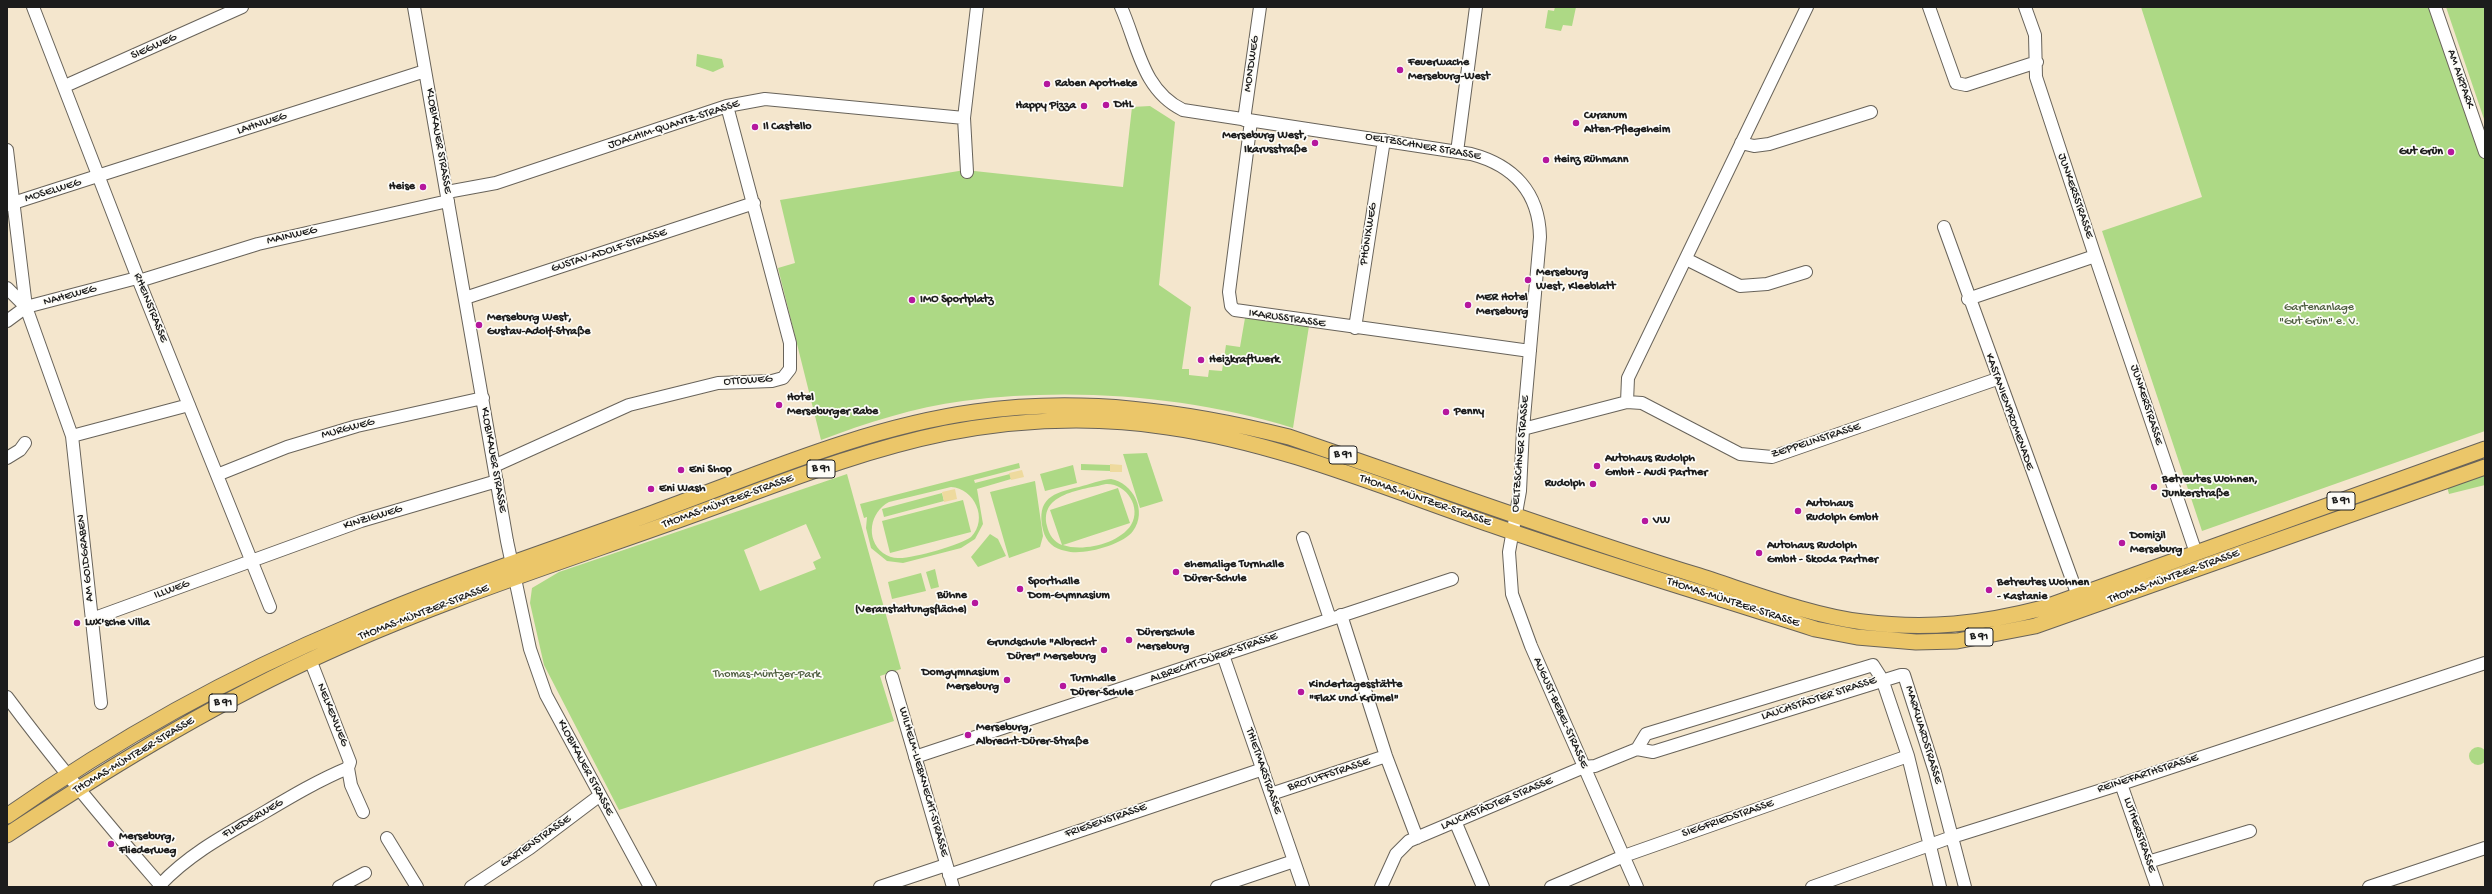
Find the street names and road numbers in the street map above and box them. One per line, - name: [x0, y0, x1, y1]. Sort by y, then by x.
- street label: SIEGWEG: [129, 31, 179, 63]
- street label: MONDWEG: [1241, 35, 1263, 93]
- street label: AM AIRPARK: [2443, 48, 2477, 110]
- street label: KLOBIKAUER STRASSE: [422, 87, 454, 195]
- street label: JOACHIM-QUANTZ-STRASSE: [607, 97, 741, 153]
- street label: LAHNWEG: [235, 109, 289, 139]
- street label: OELTZSCHNER STRASSE: [1364, 130, 1482, 164]
- street label: JUNKERSSTRASSE: [2054, 151, 2096, 241]
- street label: MOSELWEG: [23, 176, 83, 206]
- street label: PHÖNIXWEG: [1357, 202, 1381, 266]
- street label: MAINWEG: [265, 223, 319, 249]
- street label: GUSTAV-ADOLF-STRASSE: [549, 225, 669, 277]
- street label: RHEINSTRASSE: [130, 271, 170, 345]
- street label: NAHEWEG: [42, 282, 98, 310]
- street label: IKARUSSTRASSE: [1248, 306, 1326, 332]
- street label: KASTANIENPROMENADE: [1981, 352, 2037, 472]
- street label: JUNKERSTRASSE: [2126, 363, 2166, 447]
- street label: OTTOWEG: [723, 372, 773, 390]
- street label: OELTZSCHNER STRASSE: [1509, 395, 1533, 513]
- street label: KLOBIKAUER STRASSE: [477, 406, 509, 514]
- street label: MURGWEG: [320, 415, 376, 443]
- street label: ZEPPELINSTRASSE: [1769, 420, 1863, 462]
- road number: B 91: [1329, 446, 1357, 464]
- road number: B 91: [807, 460, 835, 478]
- street label: THOMAS-MÜNTZER-STRASSE: [660, 472, 796, 532]
- street label: THOMAS-MÜNTZER-STRASSE: [1357, 472, 1493, 530]
- road number: B 91: [2327, 492, 2355, 510]
- street label: KINZIGWEG: [342, 502, 404, 534]
- street label: AM GOLDGRABEN: [74, 514, 98, 602]
- street label: THOMAS-MÜNTZER-STRASSE: [2106, 547, 2242, 607]
- street label: THOMAS-MÜNTZER-STRASSE: [1665, 575, 1801, 631]
- street label: ILLWEG: [152, 577, 192, 603]
- street label: THOMAS-MÜNTZER-STRASSE: [357, 581, 491, 645]
- road number: B 91: [1965, 628, 1993, 646]
- street label: ALBRECHT-DÜRER-STRASSE: [1148, 629, 1280, 687]
- street label: AUGUST-BEBEL-STRASSE: [1529, 655, 1591, 771]
- street label: LAUCHSTÄDTER STRASSE: [1760, 674, 1878, 724]
- street label: NELKENWEG: [313, 681, 351, 749]
- street label: MARKWARDSTRASSE: [1901, 684, 1945, 786]
- road number: B 91: [209, 694, 237, 712]
- street label: WILHELM-LIEBKNECHT-STRASSE: [895, 706, 951, 858]
- street label: THOMAS-MÜNTZER-STRASSE: [71, 714, 197, 798]
- street label: KLOBIKAUER STRASSE: [554, 718, 616, 818]
- street label: THIETMARSTRASSE: [1241, 726, 1285, 816]
- street label: REINEFARTHSTRASSE: [2096, 751, 2200, 797]
- street label: BROTUFFSTRASSE: [1286, 755, 1372, 795]
- street label: LAUCHSTÄDTER STRASSE: [1439, 774, 1555, 834]
- street label: LUTHERSTRASSE: [2119, 795, 2159, 875]
- street label: FLIEDERWEG: [220, 796, 286, 842]
- street label: SIEGFRIEDSTRASSE: [1680, 797, 1776, 841]
- street label: FRIESENSTRASSE: [1063, 800, 1149, 842]
- street label: GARTENSTRASSE: [498, 812, 574, 872]

